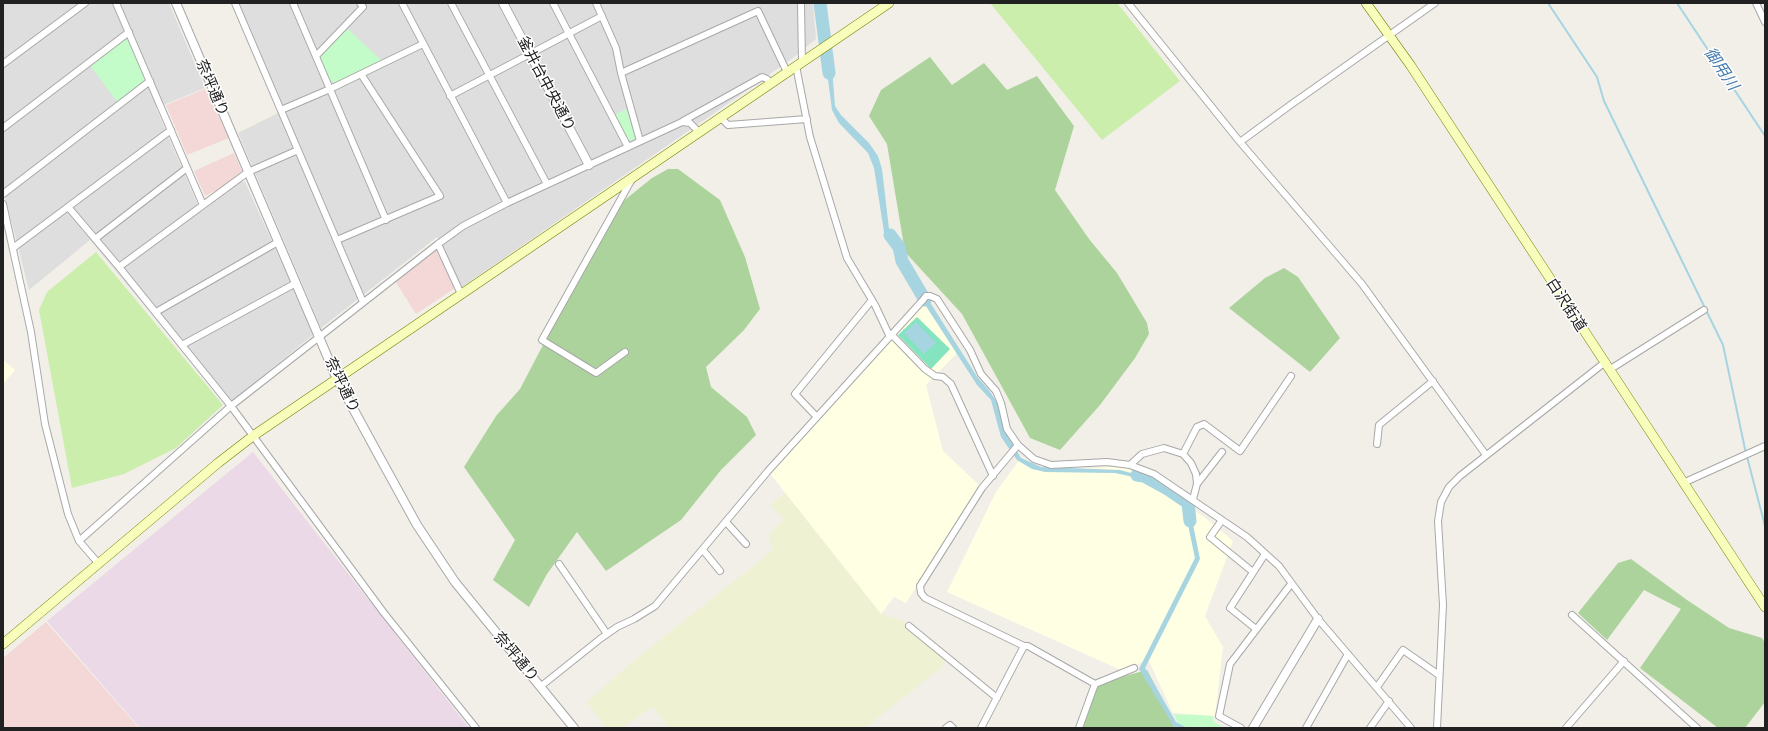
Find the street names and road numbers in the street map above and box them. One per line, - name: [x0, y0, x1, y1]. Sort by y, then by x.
- street label: 釜井台中央通り: [513, 33, 579, 135]
- street label: 奈坪通り: [192, 57, 232, 119]
- street label: 白沢街道: [1542, 275, 1590, 335]
- street label: 奈坪通り: [321, 354, 363, 416]
- street label: 奈坪通り: [490, 628, 542, 686]

